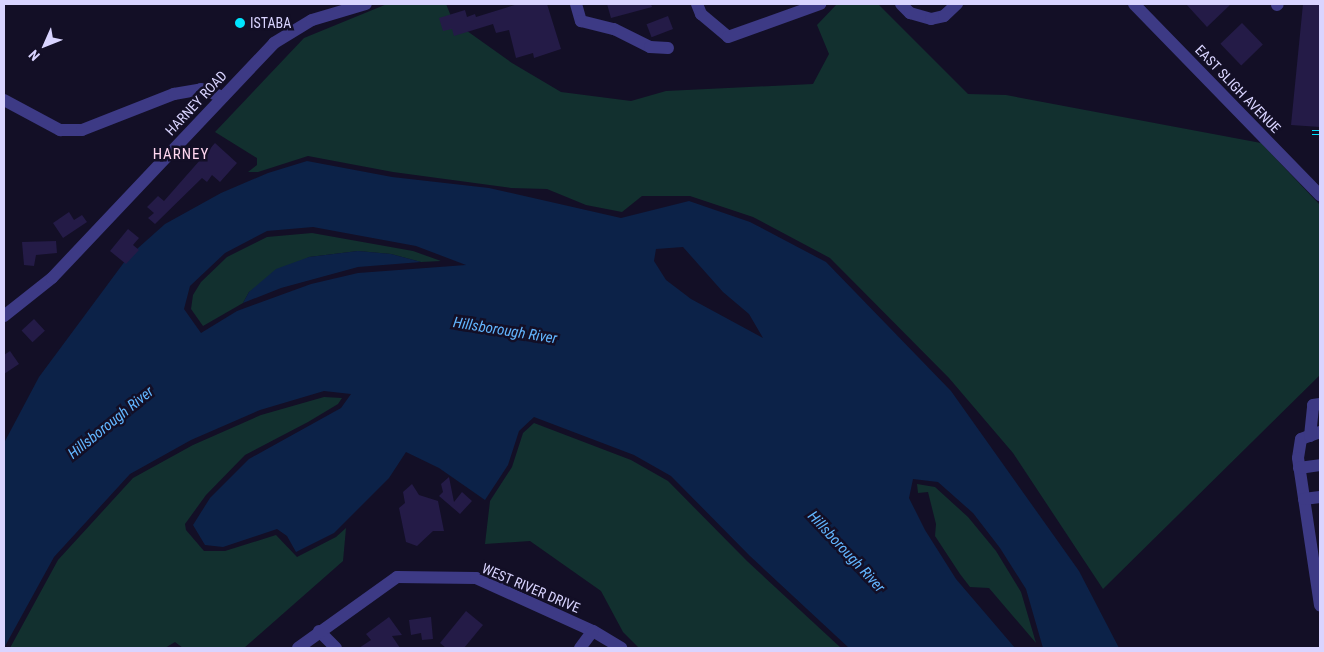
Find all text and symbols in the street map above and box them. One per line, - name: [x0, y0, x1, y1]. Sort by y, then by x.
- place label: ISTABA: [250, 15, 291, 31]
- marker: ISTABA: [234, 17, 246, 29]
- north arrow: [20, 20, 70, 70]
- street label: EAST SLIGH AVENUE: [1192, 41, 1284, 137]
- text: N: [25, 47, 43, 64]
- street label: HARNEY ROAD: [162, 67, 230, 139]
- district label: HARNEY: [152, 146, 210, 164]
- water label: Hillsborough River: [452, 314, 558, 348]
- water label: Hillsborough River: [65, 383, 157, 463]
- water label: Hillsborough River: [804, 508, 888, 596]
- street label: WEST RIVER DRIVE: [479, 560, 583, 616]

